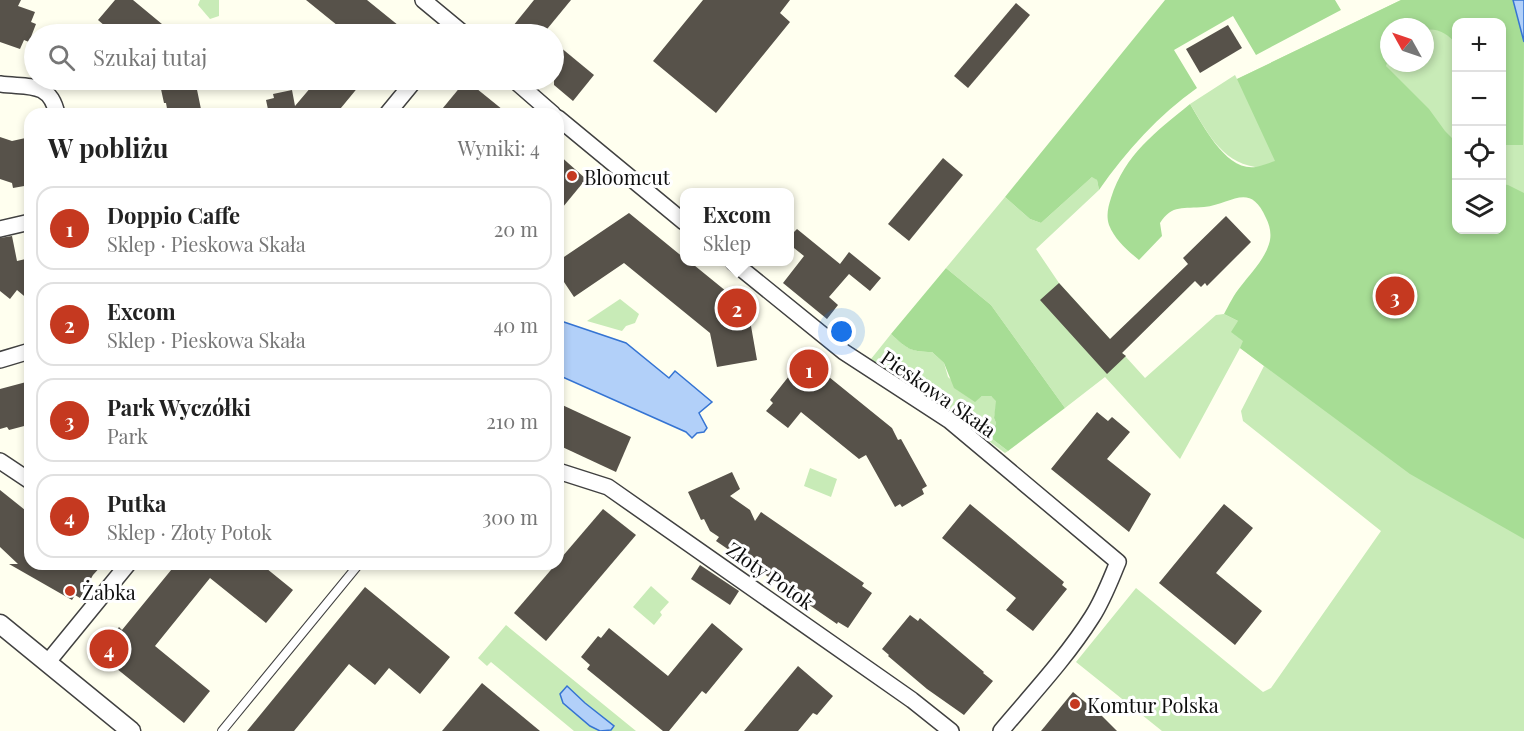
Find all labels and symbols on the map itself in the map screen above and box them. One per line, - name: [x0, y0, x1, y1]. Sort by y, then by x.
- north arrow: [1380, 18, 1434, 72]
- place label: Bloomcut: [584, 163, 671, 190]
- marker: Bloomcut: [565, 169, 579, 183]
- pin: 3: [1376, 274, 1414, 318]
- pin: 2: [718, 286, 756, 330]
- your location: [827, 317, 856, 346]
- street label: Pieskowa Skała: [876, 343, 1002, 443]
- pin: 1: [790, 346, 828, 392]
- street label: Złoty Potok: [722, 535, 820, 615]
- place label: Żabka: [82, 578, 136, 605]
- marker: Żabka: [63, 584, 77, 598]
- pin: 4: [90, 626, 128, 672]
- place label: Komtur Polska: [1087, 691, 1219, 718]
- marker: Komtur Polska: [1068, 697, 1082, 711]

